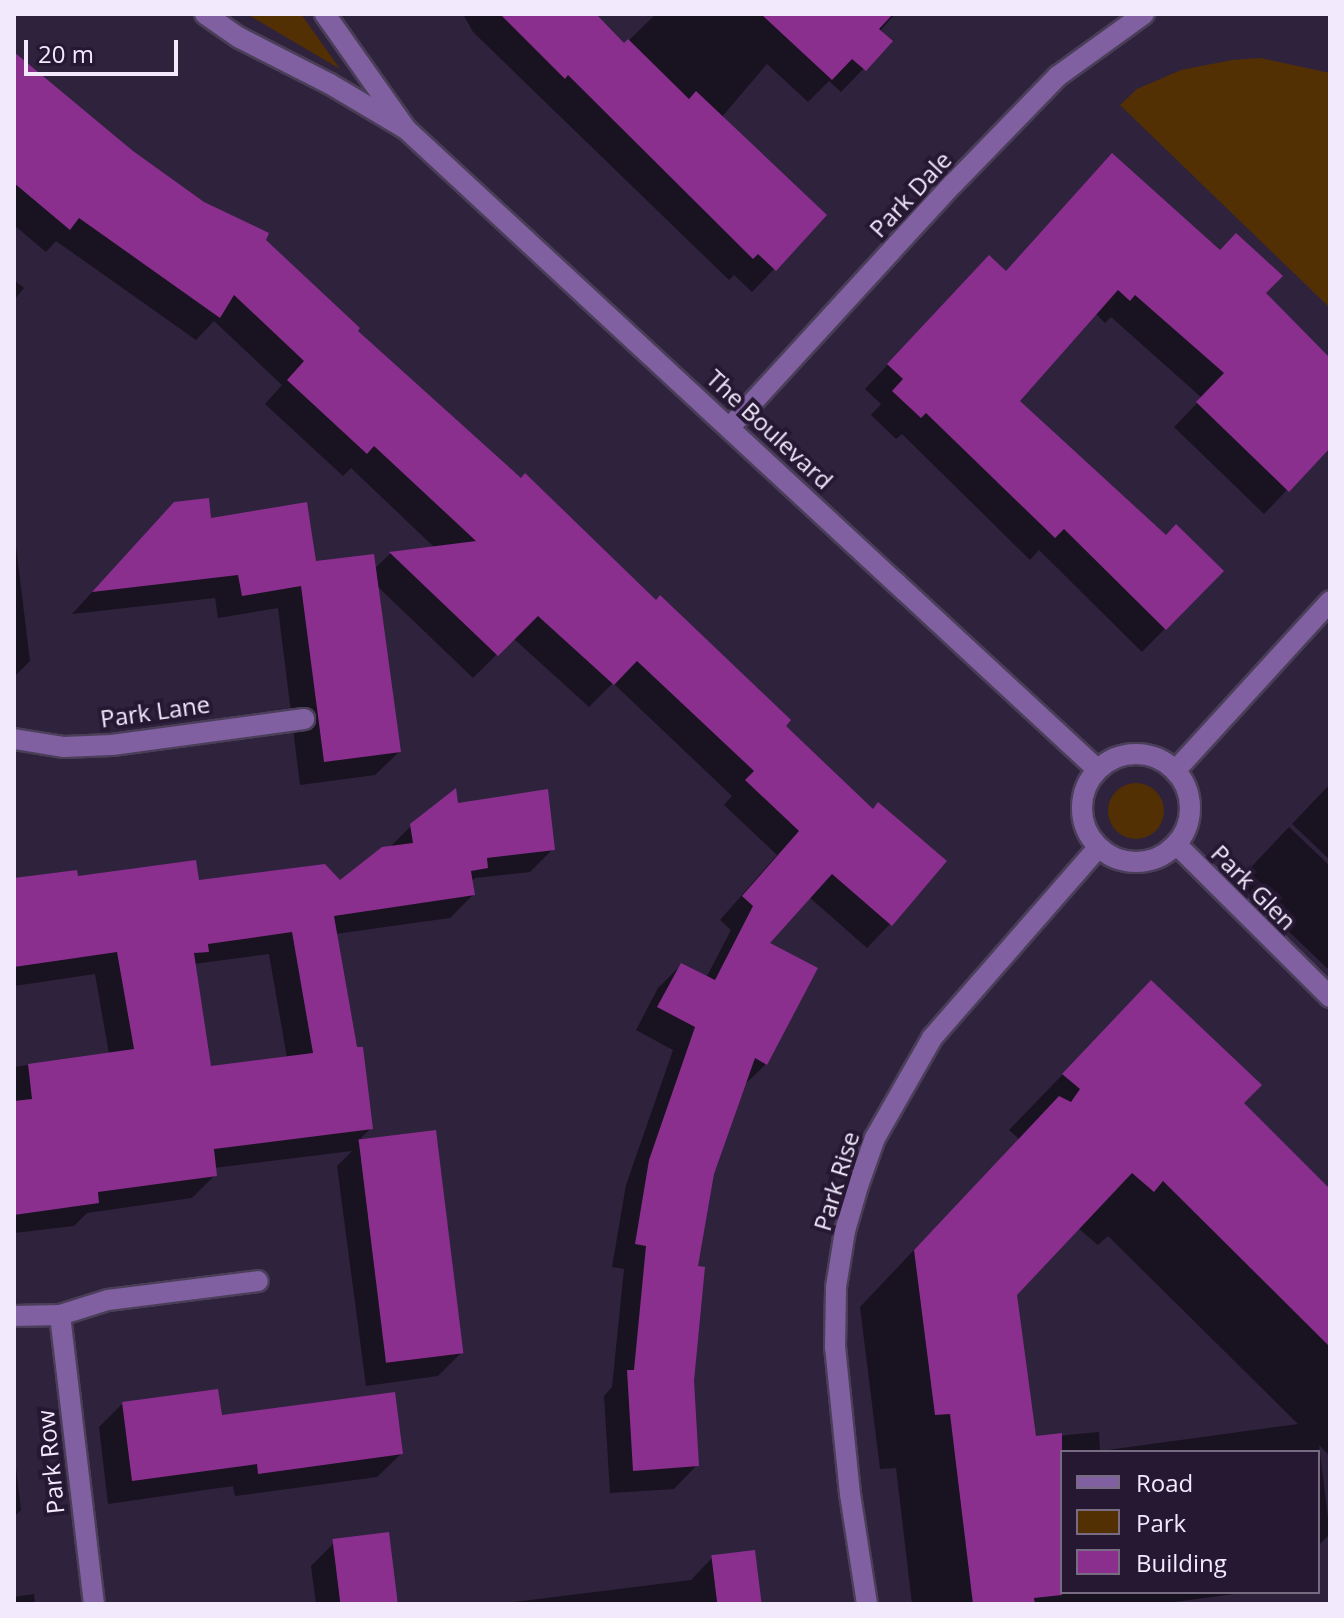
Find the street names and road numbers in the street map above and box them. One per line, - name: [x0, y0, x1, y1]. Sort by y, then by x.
- street label: Park Dale: [863, 145, 957, 243]
- street label: The Boulevard: [701, 363, 839, 495]
- street label: Park Lane: [98, 689, 212, 733]
- street label: Park Glen: [1206, 839, 1302, 935]
- street label: Park Rise: [807, 1128, 865, 1234]
- street label: Park Row: [30, 1409, 70, 1515]

